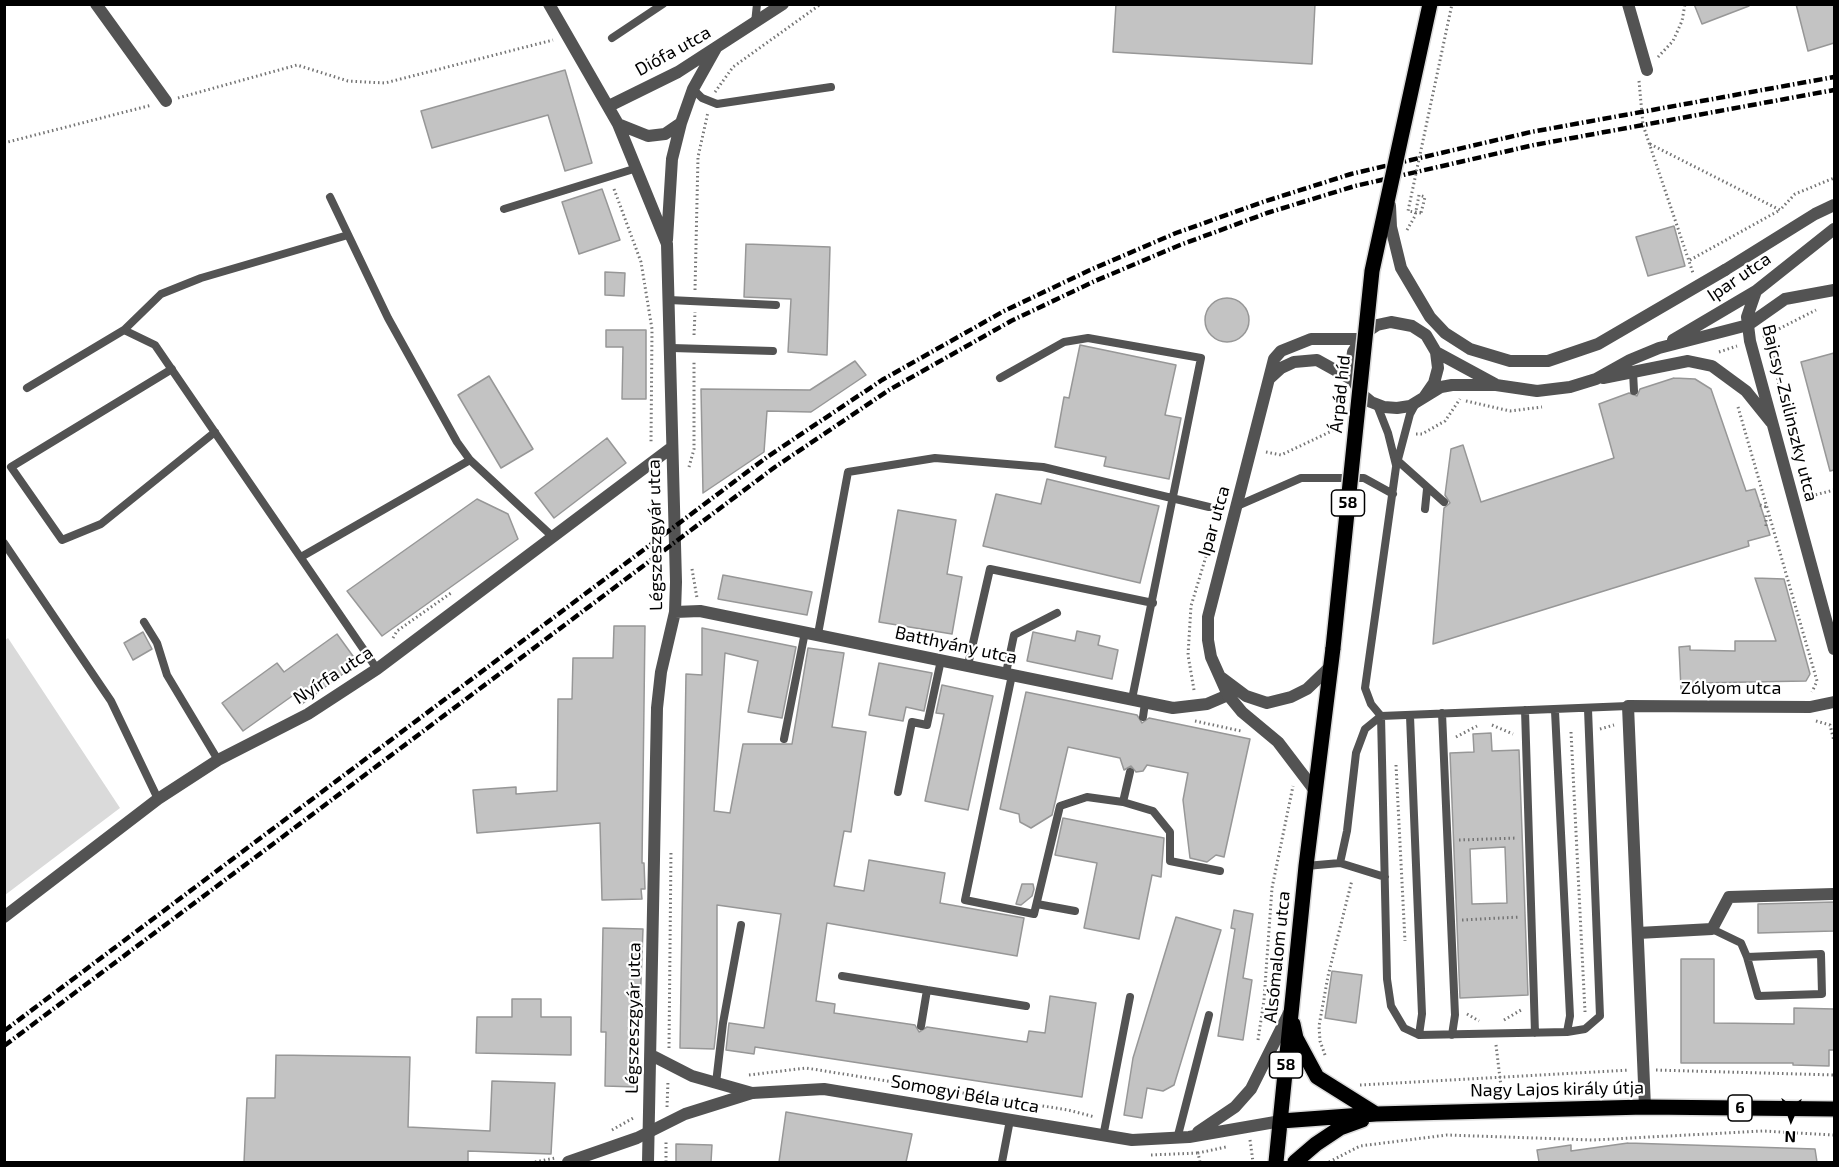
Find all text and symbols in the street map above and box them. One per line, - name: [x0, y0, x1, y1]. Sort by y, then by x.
- street label: Diófa utca: [631, 21, 715, 81]
- street label: Ipar utca: [1703, 248, 1775, 306]
- street label: Bajcsy-Zsilinszky utca: [1758, 322, 1822, 504]
- street label: Árpád híd: [1325, 354, 1355, 434]
- street label: Légszeszgyár utca: [643, 459, 667, 611]
- street label: Ipar utca: [1194, 483, 1234, 559]
- road number: 58: [1332, 490, 1364, 516]
- street label: Batthyány utca: [893, 622, 1019, 668]
- street label: Nyírfa utca: [289, 641, 377, 709]
- street label: Zólyom utca: [1681, 677, 1781, 699]
- street label: Alsómalom utca: [1259, 890, 1295, 1024]
- street label: Légszeszgyár utca: [621, 942, 645, 1094]
- road number: 58: [1270, 1052, 1302, 1078]
- street label: Somogyi Béla utca: [889, 1070, 1041, 1118]
- street label: Nagy Lajos király útja: [1470, 1077, 1644, 1101]
- north arrow: [1761, 1089, 1821, 1149]
- road number: 6: [1728, 1095, 1752, 1121]
- text: N: [1784, 1128, 1796, 1147]

